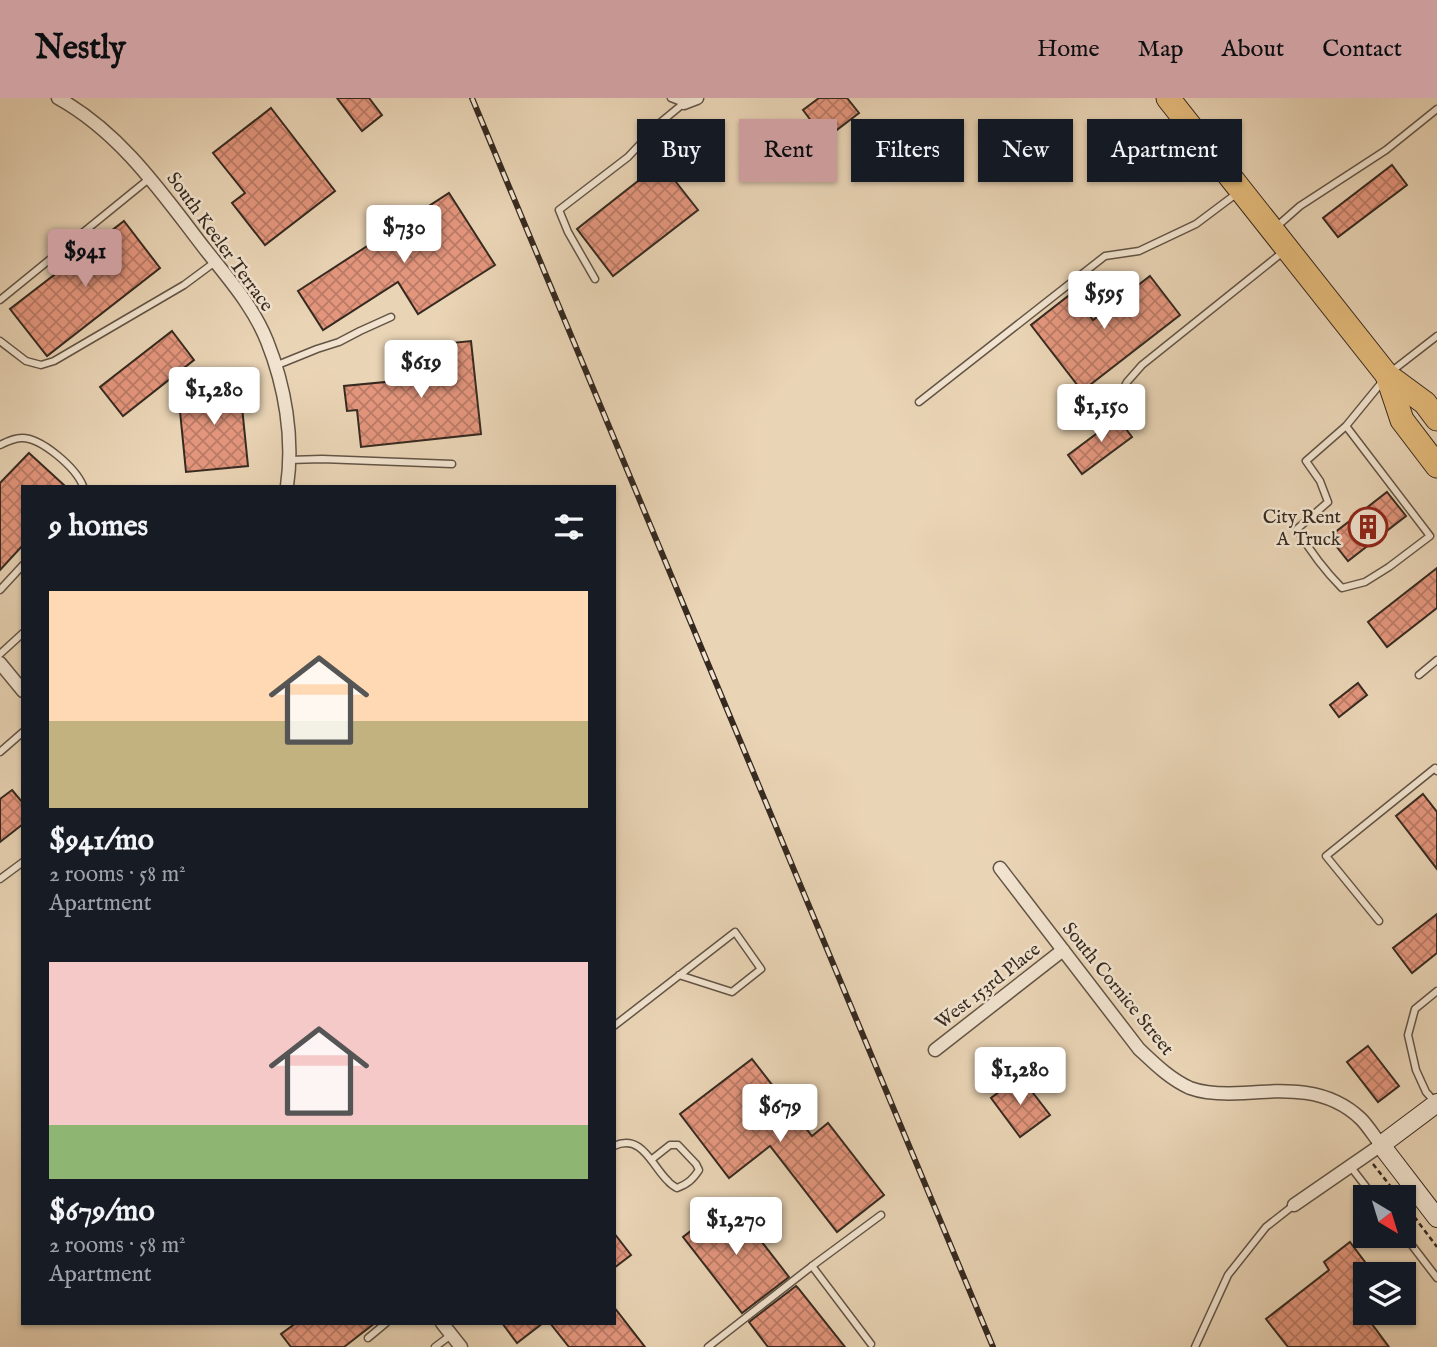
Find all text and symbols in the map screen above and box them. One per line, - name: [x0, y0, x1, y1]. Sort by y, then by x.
- text: Nestly: [35, 28, 126, 70]
- text: Home: [1037, 34, 1100, 65]
- text: Map: [1138, 34, 1184, 65]
- text: About: [1222, 34, 1284, 65]
- text: Contact: [1322, 34, 1402, 65]
- chip: Buy: [637, 119, 725, 182]
- chip: Rent: [739, 119, 837, 182]
- chip: Filters: [851, 119, 964, 182]
- chip: New: [978, 119, 1073, 182]
- chip: Apartment: [1087, 119, 1242, 182]
- street label: South Keeler Terrace: [161, 168, 278, 317]
- pin: $730: [363, 206, 445, 265]
- text: $730: [382, 213, 426, 242]
- pin: $941: [44, 230, 126, 289]
- text: $941: [64, 237, 106, 266]
- pin: $595: [1063, 272, 1145, 331]
- text: $595: [1084, 279, 1124, 308]
- pin: $619: [380, 341, 462, 400]
- text: $619: [401, 348, 441, 377]
- pin: $1,280: [157, 368, 271, 427]
- text: $1,280: [185, 375, 243, 404]
- pin: $1,150: [1044, 384, 1158, 444]
- text: $1,150: [1073, 392, 1129, 421]
- place label: City Rent A Truck: [1263, 506, 1342, 552]
- building icon: City Rent A Truck: [1347, 506, 1389, 548]
- text: 9 homes: [49, 508, 148, 546]
- icon: filters: [550, 508, 588, 546]
- icon: home: [256, 637, 382, 763]
- text: $941/mo: [49, 822, 154, 860]
- text: 2 rooms · 58 m²: [49, 860, 186, 889]
- text: Apartment: [49, 889, 152, 918]
- street label: South Cornice Street: [1056, 918, 1179, 1061]
- street label: West 153rd Place: [931, 938, 1046, 1035]
- icon: home: [256, 1008, 382, 1134]
- pin: $1,280: [963, 1048, 1077, 1107]
- text: $1,280: [991, 1055, 1049, 1084]
- pin: $679: [739, 1084, 821, 1144]
- text: $679: [758, 1092, 802, 1121]
- north arrow: [1353, 1185, 1416, 1248]
- map controls: [1353, 1185, 1416, 1325]
- text: $679/mo: [49, 1193, 155, 1231]
- pin: $1,270: [679, 1198, 793, 1257]
- text: $1,270: [706, 1205, 766, 1234]
- text: 2 rooms · 58 m²: [49, 1231, 186, 1260]
- text: Apartment: [49, 1260, 152, 1289]
- button: layers: [1353, 1262, 1416, 1325]

